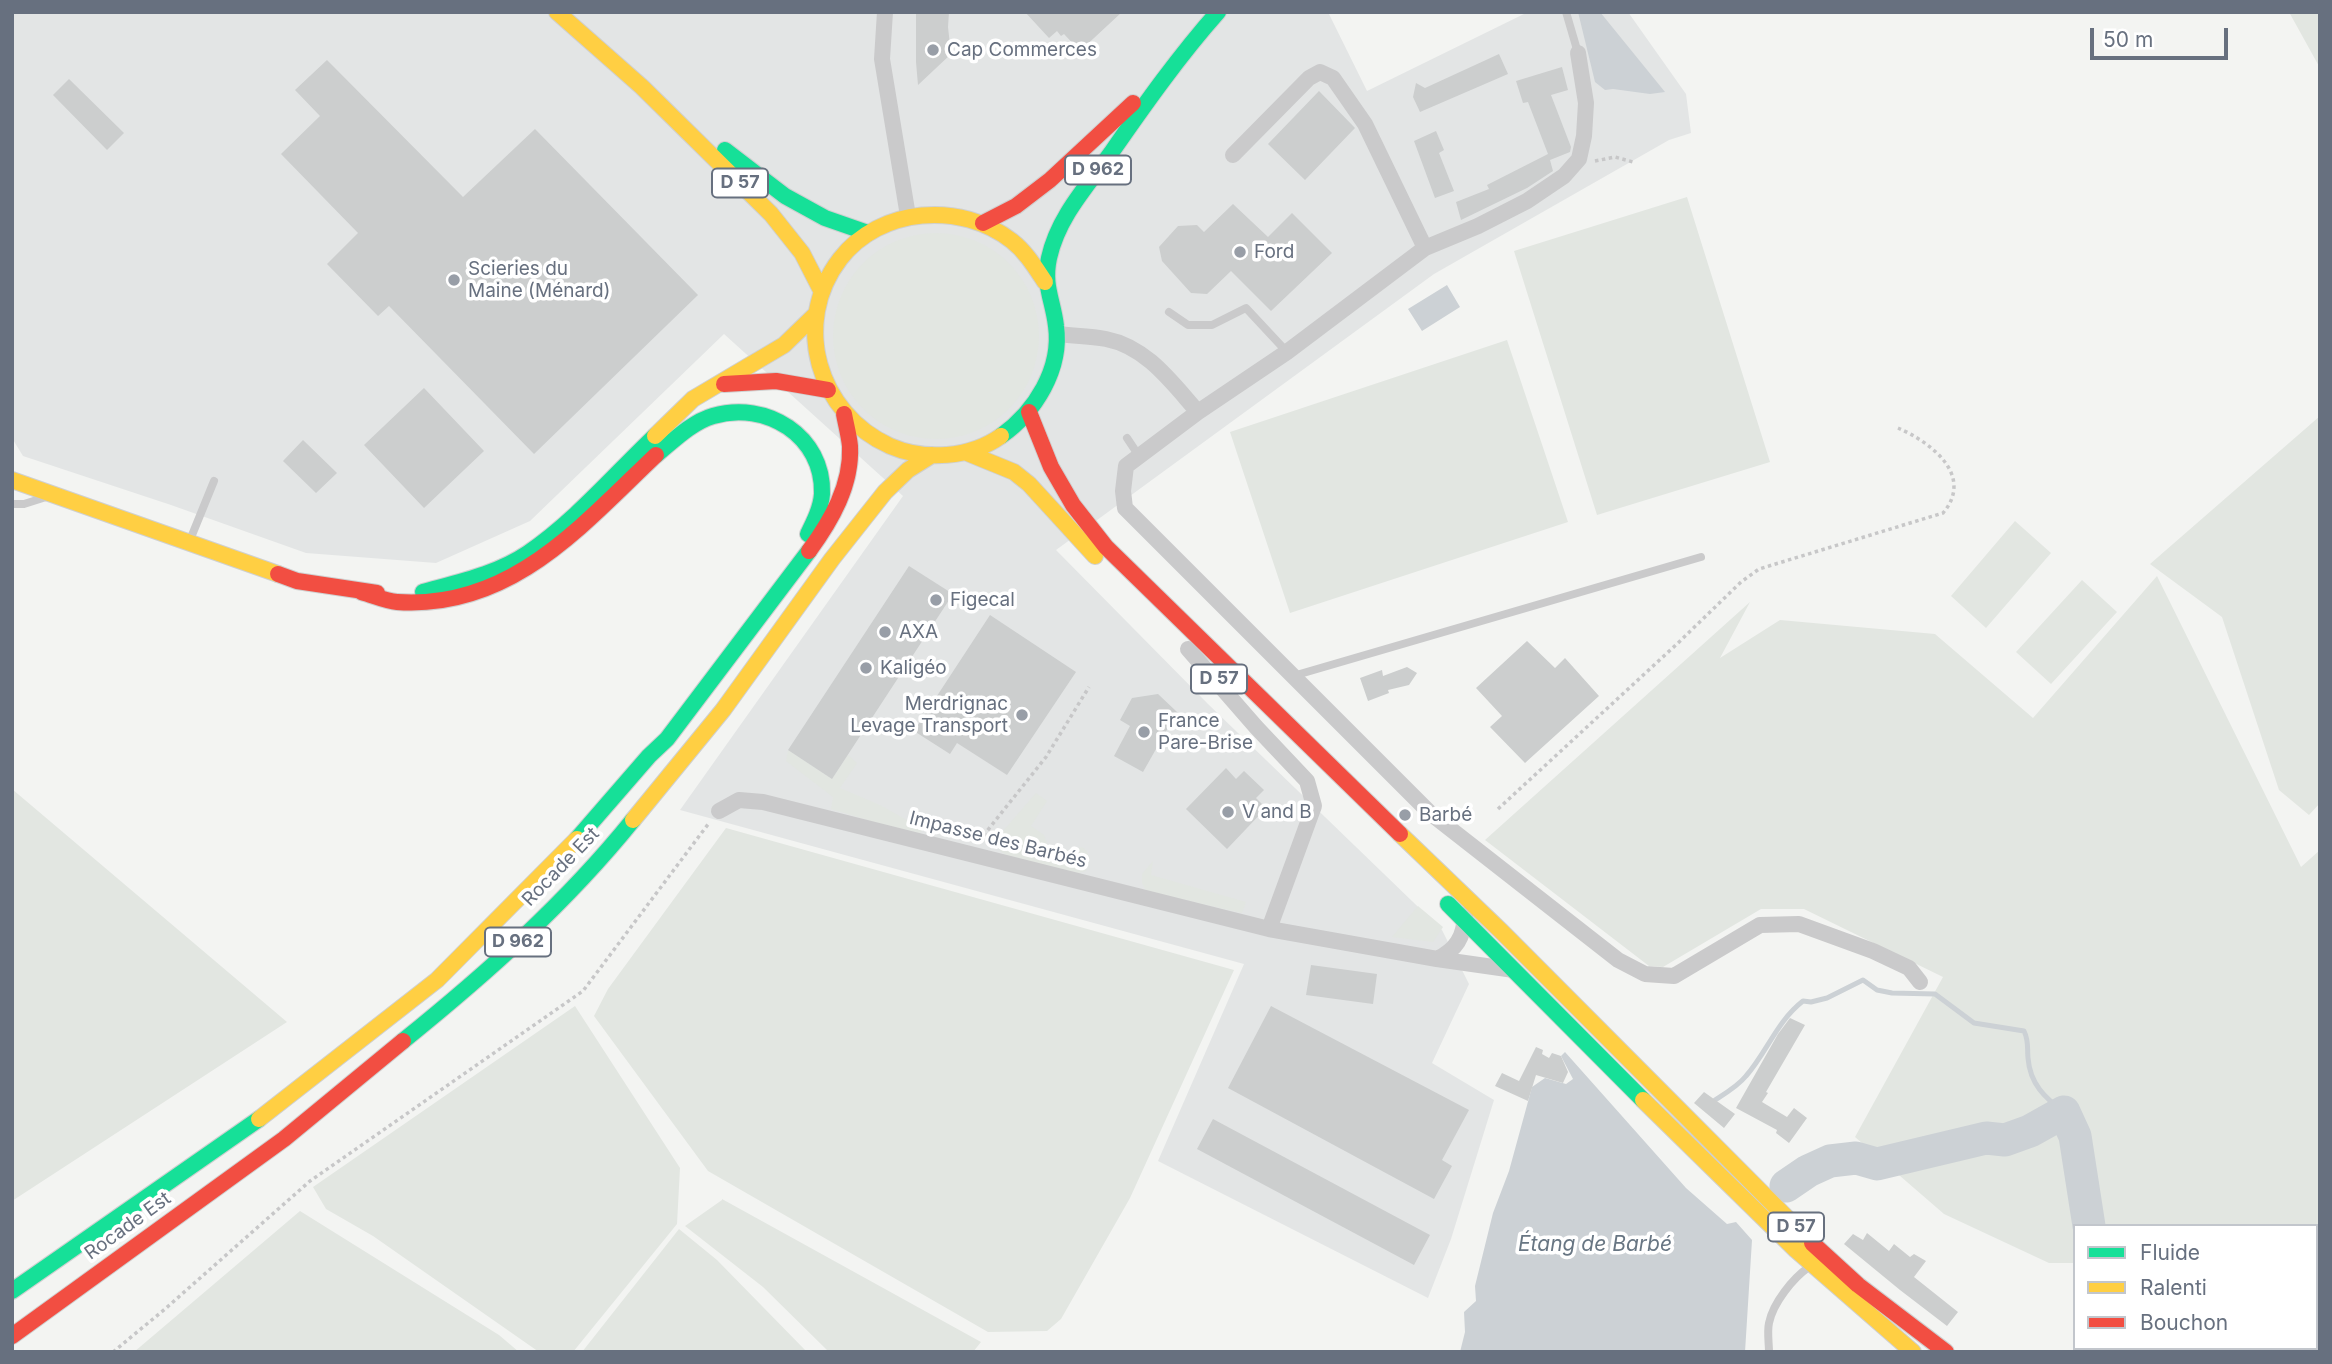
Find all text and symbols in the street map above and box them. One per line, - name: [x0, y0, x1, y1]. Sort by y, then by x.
- scale bar: [2094, 14, 2232, 58]
- text: 50 m: [2103, 27, 2153, 52]
- place label: Cap Commerces: [947, 39, 1097, 61]
- marker: Cap Commerces: [925, 42, 941, 58]
- road number: D 962: [1065, 155, 1131, 184]
- road number: D 57: [712, 168, 768, 198]
- place label: Ford: [1254, 241, 1294, 263]
- marker: Ford: [1232, 244, 1248, 260]
- place label: Scieries du Maine (Ménard): [468, 258, 611, 302]
- marker: Scieries du Maine (Ménard): [446, 272, 462, 288]
- place label: Figecal: [950, 589, 1015, 611]
- marker: Figecal: [928, 592, 944, 608]
- place label: AXA: [899, 621, 938, 643]
- marker: AXA: [877, 624, 893, 640]
- place label: Kaligéo: [880, 657, 947, 679]
- marker: Kaligéo: [858, 660, 874, 676]
- road number: D 57: [1191, 664, 1247, 694]
- place label: Merdrignac Levage Transport: [850, 693, 1008, 737]
- marker: Merdrignac Levage Transport: [1014, 707, 1030, 723]
- place label: France Pare-Brise: [1158, 710, 1253, 754]
- marker: France Pare-Brise: [1136, 724, 1152, 740]
- place label: V and B: [1242, 801, 1312, 823]
- marker: V and B: [1220, 804, 1236, 820]
- place label: Barbé: [1419, 804, 1472, 826]
- street label: Impasse des Barbés: [907, 807, 1089, 873]
- marker: Barbé: [1397, 807, 1413, 823]
- street label: Rocade Est: [518, 823, 604, 911]
- road number: D 962: [485, 928, 551, 957]
- street label: Rocade Est: [81, 1187, 175, 1265]
- road number: D 57: [1768, 1212, 1824, 1242]
- legend: [2073, 1224, 2318, 1350]
- water label: Étang de Barbé: [1518, 1232, 1672, 1258]
- text: Fluide: [2140, 1240, 2200, 1265]
- text: Ralenti: [2140, 1275, 2207, 1300]
- text: Bouchon: [2140, 1310, 2228, 1335]

